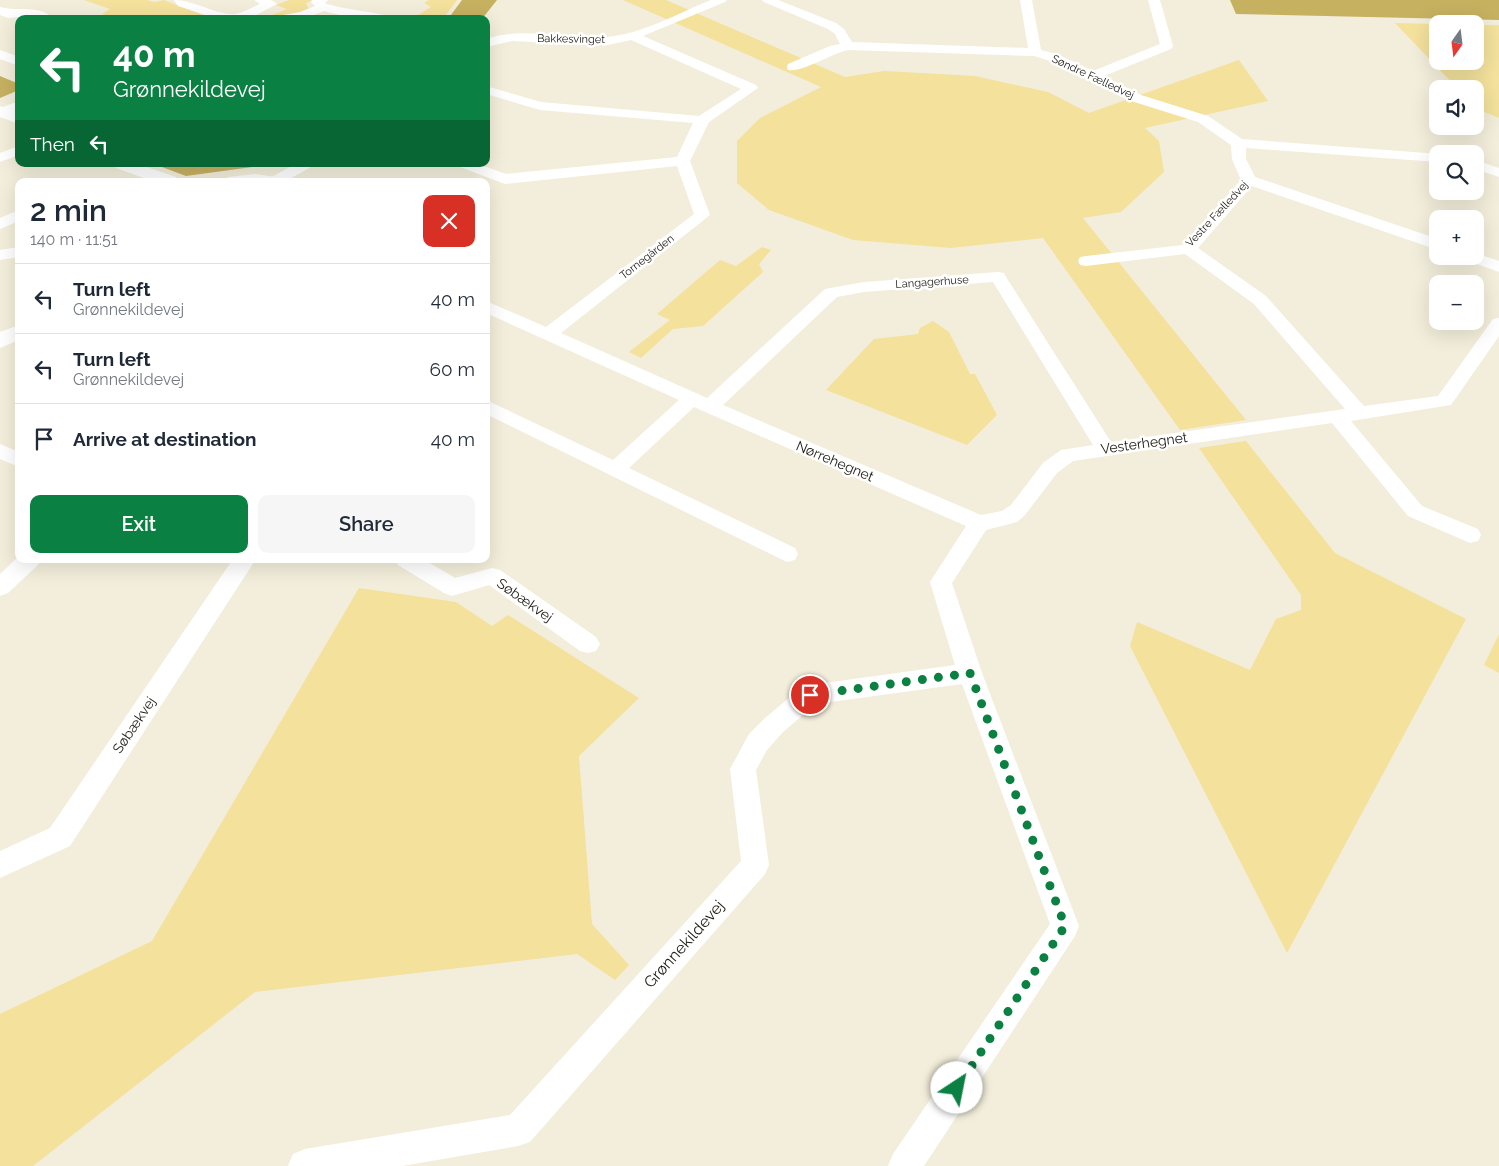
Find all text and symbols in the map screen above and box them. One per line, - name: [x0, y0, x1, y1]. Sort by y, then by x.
- north arrow: [1429, 15, 1484, 70]
- map controls: [1429, 15, 1484, 330]
- street label: Bakkesvinget: [537, 32, 605, 46]
- text: 40 m: [113, 34, 195, 75]
- icon: left: [30, 35, 95, 100]
- street label: Søndre Fælledvej: [1050, 52, 1136, 102]
- text: Grønnekildevej: [113, 76, 266, 102]
- button: sound: [1429, 80, 1484, 135]
- icon: left: [85, 130, 113, 158]
- text: Then: [30, 133, 75, 155]
- button: search: [1429, 145, 1484, 200]
- street label: Vestre Fælledvej: [1183, 178, 1251, 250]
- text: 2 min: [30, 193, 107, 228]
- button: close: [423, 195, 475, 247]
- button: +: [1429, 210, 1484, 265]
- text: 140 m · 11:51: [30, 230, 118, 249]
- street label: Tornegården: [617, 232, 677, 282]
- street label: Langagerhuse: [895, 273, 970, 291]
- button: −: [1429, 275, 1484, 330]
- text: Turn left: [73, 278, 150, 300]
- icon: left: [30, 285, 58, 313]
- text: 40 m: [431, 288, 475, 310]
- text: Grønnekildevej: [73, 300, 184, 319]
- text: Turn left: [73, 348, 150, 370]
- icon: left: [30, 355, 58, 383]
- text: 60 m: [430, 358, 475, 380]
- text: Grønnekildevej: [73, 370, 184, 389]
- icon: arrive: [30, 425, 58, 453]
- text: Arrive at destination: [73, 428, 257, 450]
- text: 40 m: [431, 428, 475, 450]
- street label: Vesterhegnet: [1100, 429, 1189, 457]
- street label: Nørrehegnet: [794, 437, 877, 485]
- button: Exit: [30, 495, 248, 553]
- button: Share: [258, 495, 475, 553]
- street label: Søbækvej: [494, 575, 556, 625]
- pin: [789, 674, 831, 716]
- icon: arrive: [796, 681, 824, 709]
- street label: Søbækvej: [109, 694, 159, 756]
- street label: Grønnekildevej: [640, 896, 728, 992]
- position arrow: [930, 1061, 982, 1113]

